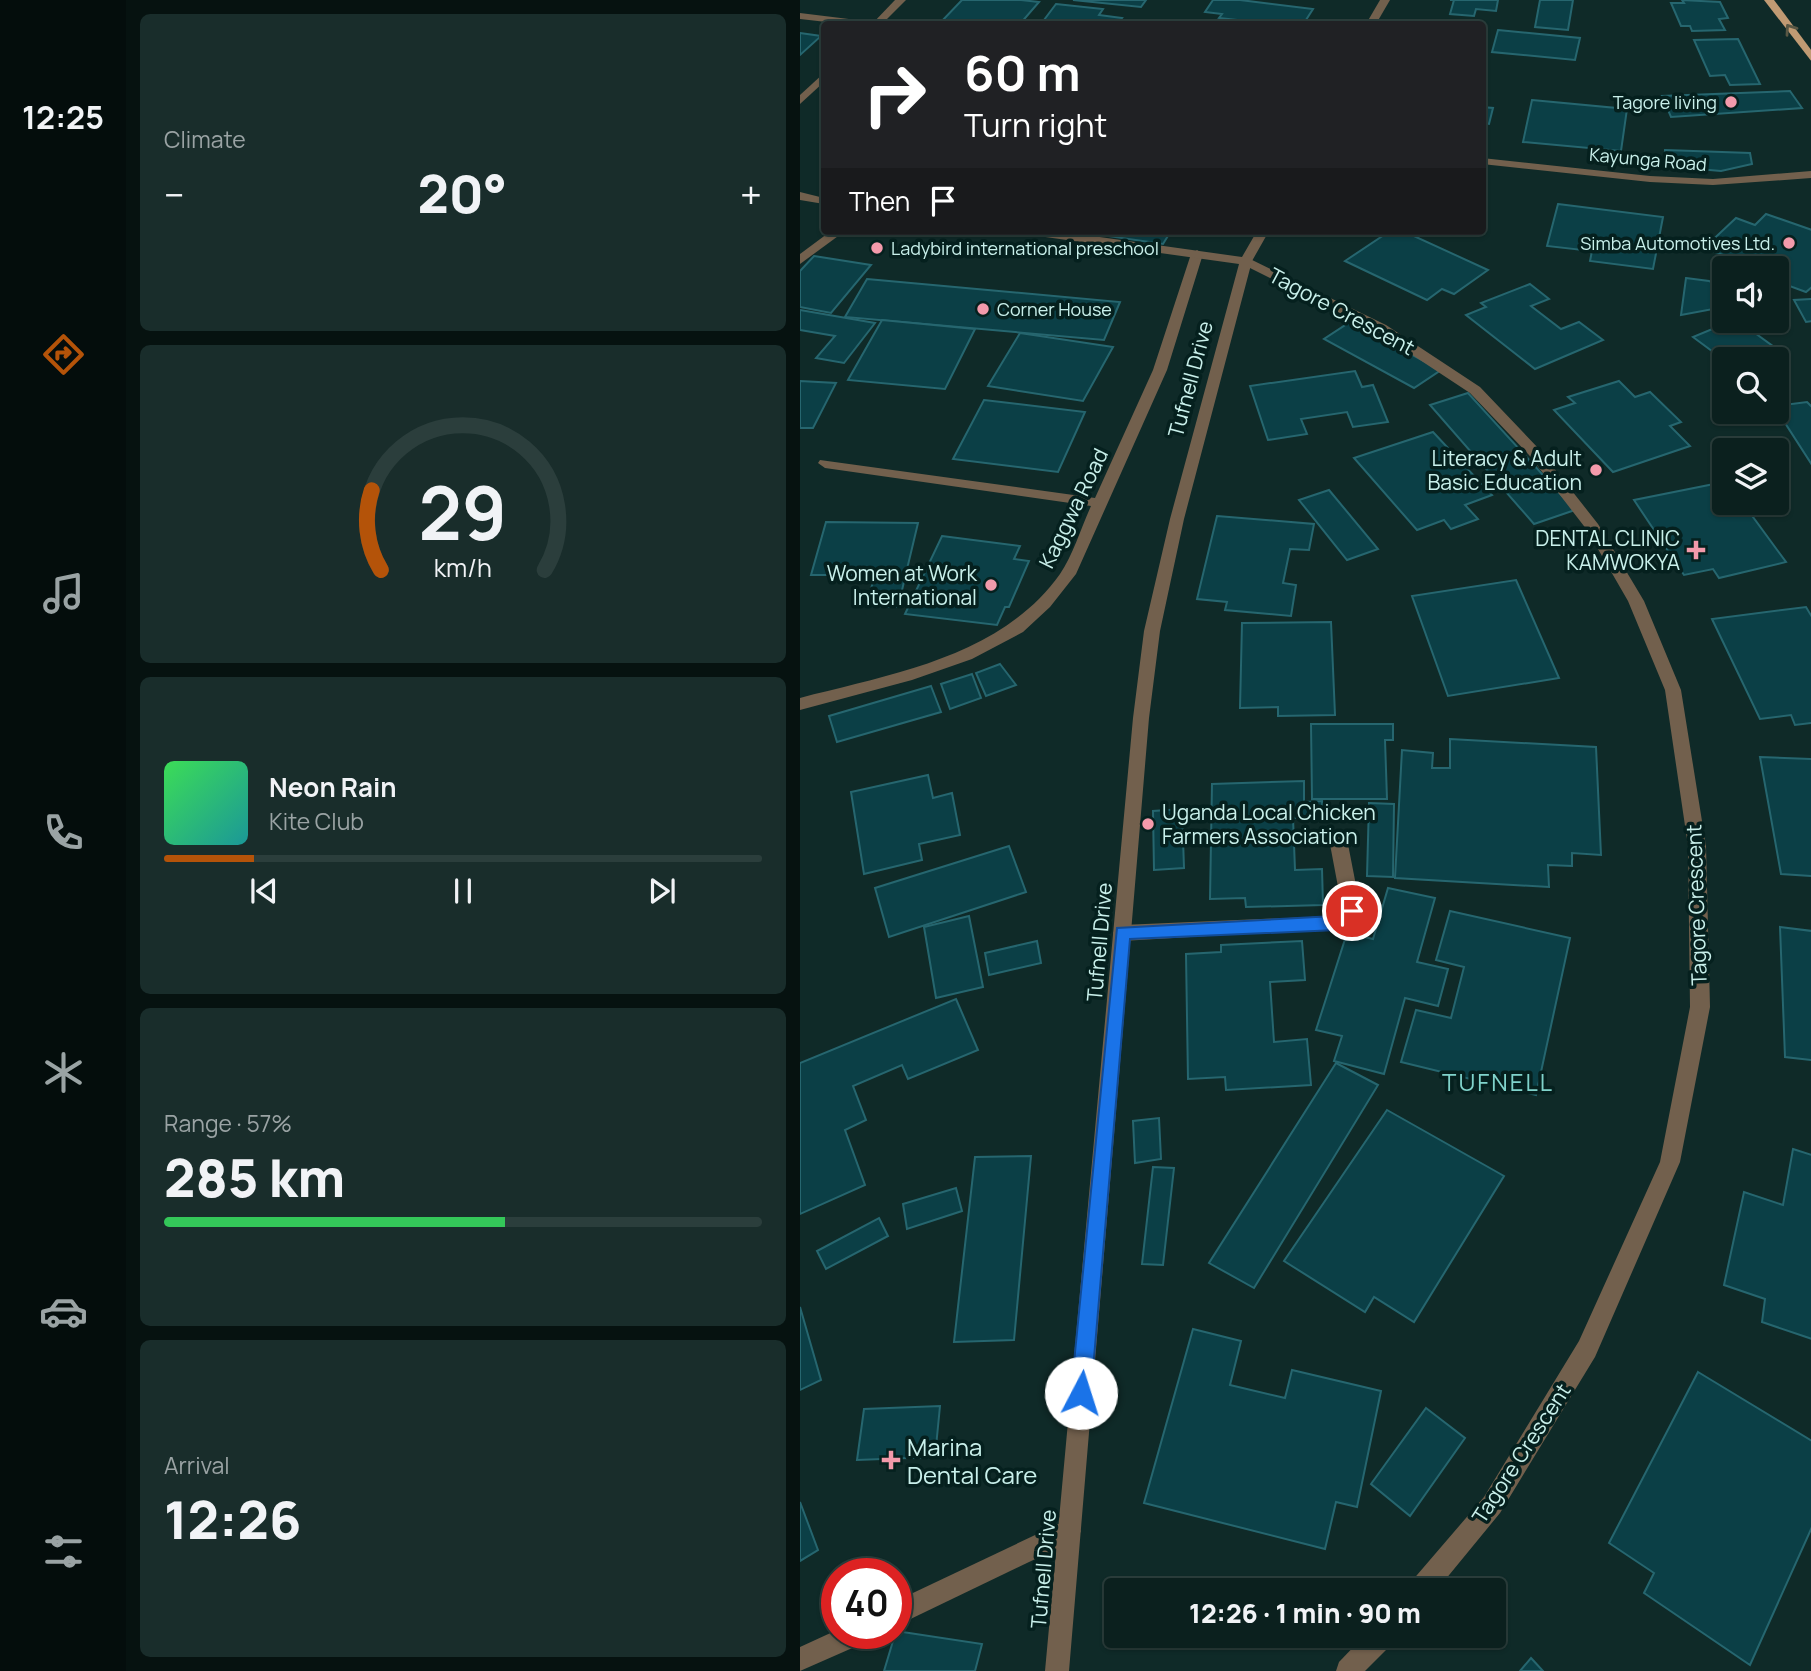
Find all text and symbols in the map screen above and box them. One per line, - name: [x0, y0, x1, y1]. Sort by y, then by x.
- one-way arrow: [1786, 25, 1798, 37]
- text: 60 m: [964, 39, 1081, 106]
- icon: right: [849, 49, 940, 140]
- place label: Tagore living: [1613, 90, 1717, 114]
- marker: Tagore living: [1723, 94, 1739, 110]
- text: 12:25: [22, 95, 104, 139]
- text: Turn right: [964, 103, 1107, 147]
- text: Climate: [164, 123, 246, 155]
- street label: Kayunga Road: [1588, 142, 1708, 176]
- text: 20°: [417, 158, 507, 229]
- text: −: [164, 168, 185, 220]
- text: +: [740, 168, 762, 220]
- icon: arrive: [924, 182, 962, 220]
- text: Then: [849, 183, 910, 219]
- place label: Simba Automotives Ltd.: [1580, 231, 1775, 255]
- marker: Simba Automotives Ltd.: [1781, 235, 1797, 251]
- place label: Ladybird international preschool: [891, 236, 1159, 260]
- marker: Ladybird international preschool: [869, 240, 885, 256]
- map controls: [1712, 256, 1789, 515]
- button: sound: [1712, 256, 1789, 333]
- street label: Tagore Crescent: [1264, 261, 1420, 361]
- place label: Corner House: [997, 297, 1112, 321]
- marker: Corner House: [975, 301, 991, 317]
- street label: Tufnell Drive: [1161, 318, 1219, 440]
- icon: directions: [39, 330, 88, 379]
- button: search: [1712, 347, 1789, 424]
- button: layers: [1712, 438, 1789, 515]
- street label: Kaggwa Road: [1032, 443, 1114, 573]
- place label: Literacy & Adult Basic Education: [1427, 444, 1582, 496]
- marker: Literacy & Adult Basic Education: [1588, 462, 1604, 478]
- text: 29: [419, 463, 507, 563]
- place label: DENTAL CLINIC KAMWOKYA: [1535, 524, 1680, 576]
- marker: DENTAL CLINIC KAMWOKYA: [1686, 540, 1706, 560]
- text: km/h: [434, 550, 492, 585]
- place label: Women at Work International: [827, 559, 978, 611]
- icon: music: [39, 569, 88, 618]
- marker: Women at Work International: [983, 577, 999, 593]
- text: Neon Rain: [269, 769, 397, 805]
- place label: Uganda Local Chicken Farmers Association: [1162, 798, 1376, 850]
- text: Kite Club: [269, 805, 364, 837]
- icon: phone: [39, 808, 88, 857]
- marker: Uganda Local Chicken Farmers Association: [1140, 816, 1156, 832]
- street label: Tagore Crescent: [1679, 824, 1713, 986]
- icon: previous: [245, 872, 283, 910]
- icon: pause: [444, 872, 482, 910]
- icon: next: [643, 872, 681, 910]
- street label: Tufnell Drive: [1080, 881, 1118, 1003]
- pin: [1322, 881, 1382, 941]
- icon: arrive: [1333, 892, 1371, 930]
- icon: climate: [39, 1048, 88, 1097]
- district label: TUFNELL: [1442, 1065, 1554, 1098]
- text: Range · 57%: [164, 1107, 292, 1139]
- text: 285 km: [164, 1142, 345, 1213]
- icon: car: [39, 1287, 88, 1336]
- position arrow: [1044, 1356, 1118, 1430]
- street label: Tagore Crescent: [1465, 1378, 1577, 1528]
- place label: Marina Dental Care: [907, 1430, 1037, 1491]
- text: Arrival: [164, 1449, 230, 1481]
- marker: Marina Dental Care: [881, 1450, 901, 1470]
- text: 12:26: [164, 1484, 301, 1555]
- street label: Tufnell Drive: [1024, 1508, 1062, 1630]
- icon: filters: [39, 1527, 88, 1576]
- speed limit sign: 40: [821, 1558, 912, 1649]
- text: 12:26 · 1 min · 90 m: [1189, 1595, 1421, 1631]

